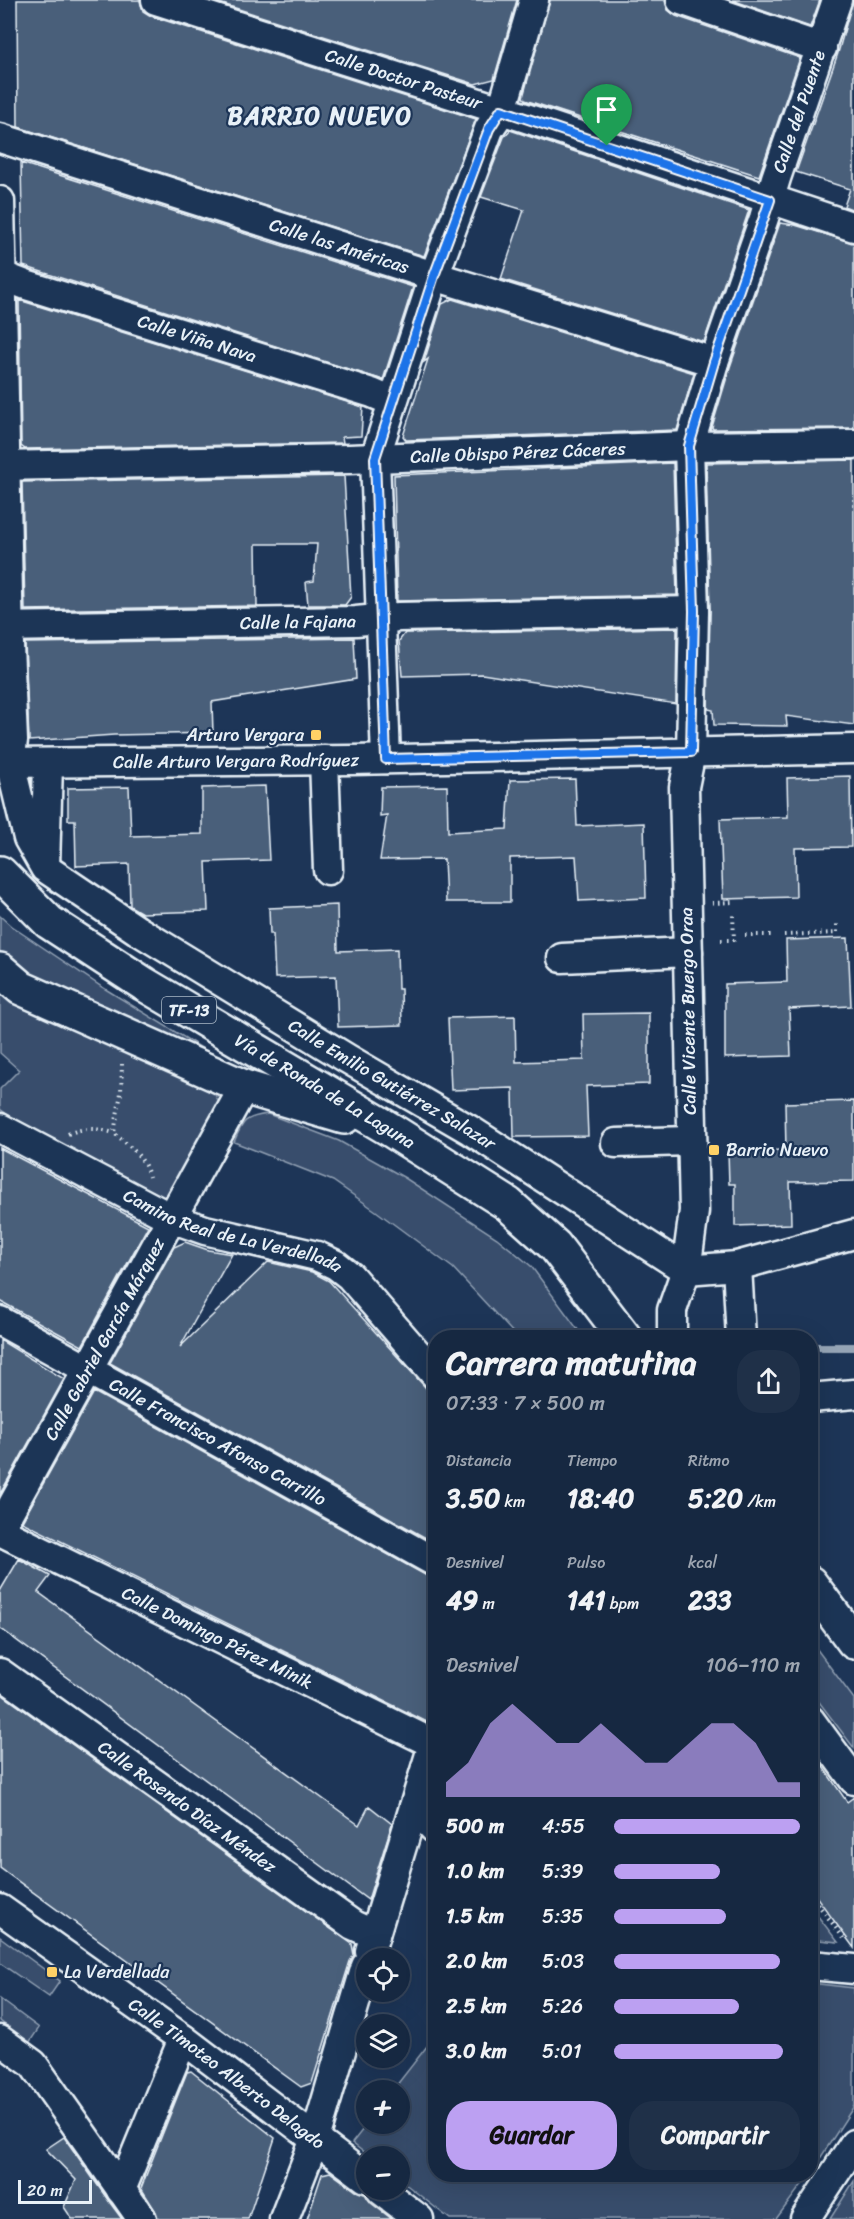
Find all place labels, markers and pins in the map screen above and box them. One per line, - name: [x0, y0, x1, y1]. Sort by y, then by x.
- pin: [581, 84, 632, 146]
- place label: Arturo Vergara: [185, 719, 305, 751]
- marker: Arturo Vergara: [309, 728, 323, 742]
- place label: Barrio Nuevo: [726, 1134, 828, 1166]
- marker: Barrio Nuevo: [707, 1143, 721, 1157]
- place label: La Verdellada: [64, 1956, 170, 1988]
- marker: La Verdellada: [45, 1965, 59, 1979]

